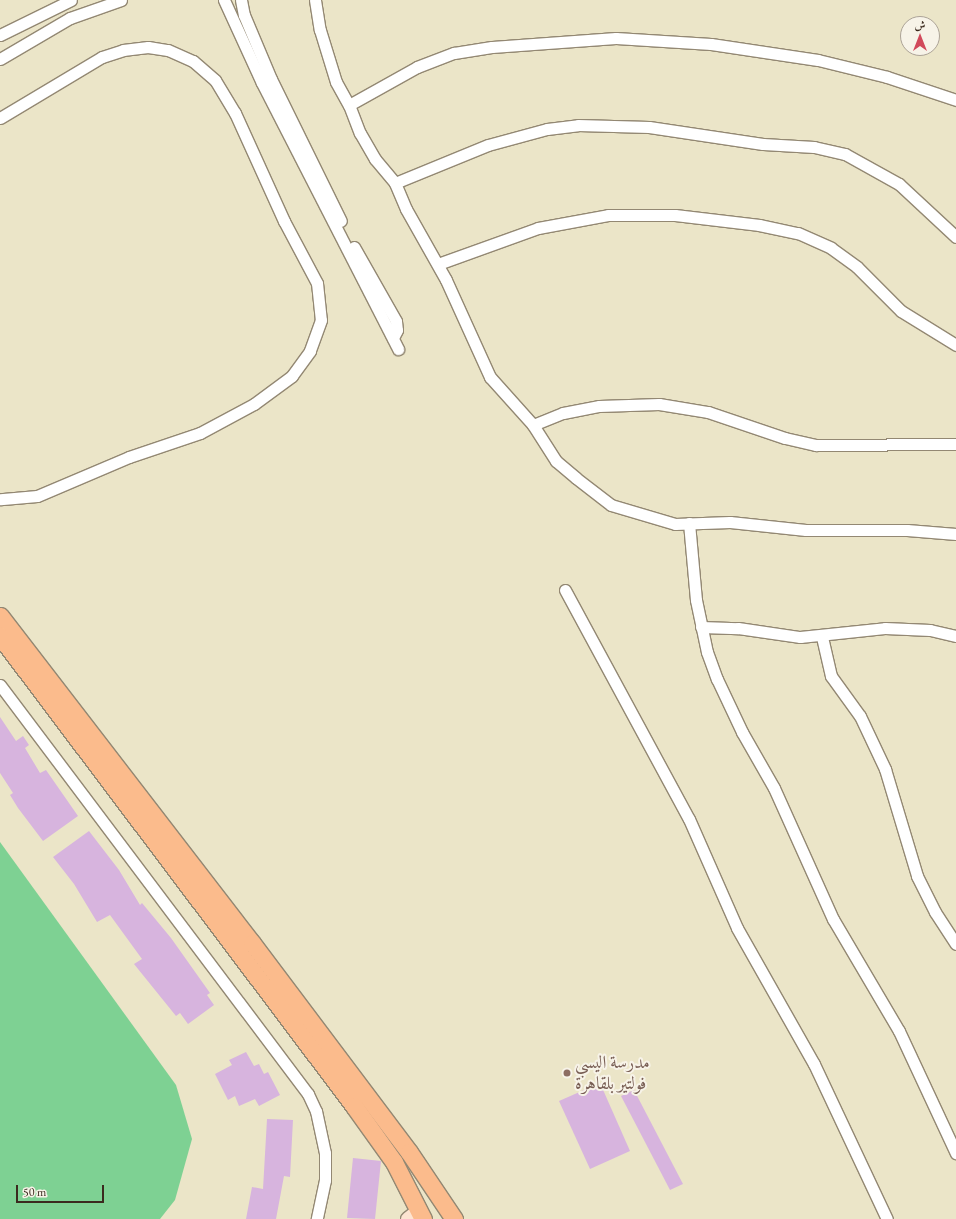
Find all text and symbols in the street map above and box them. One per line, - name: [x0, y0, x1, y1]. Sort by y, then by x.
- north arrow: [900, 16, 940, 56]
- text: ش: [915, 18, 925, 32]
- place label: مدرسة اليسي فولتير بلقاهرة: [575, 1052, 650, 1094]
- marker: مدرسة اليسي فولتير بلقاهرة: [562, 1068, 572, 1078]
- scale bar: [18, 1177, 106, 1203]
- text: 50 m: [23, 1184, 46, 1200]

